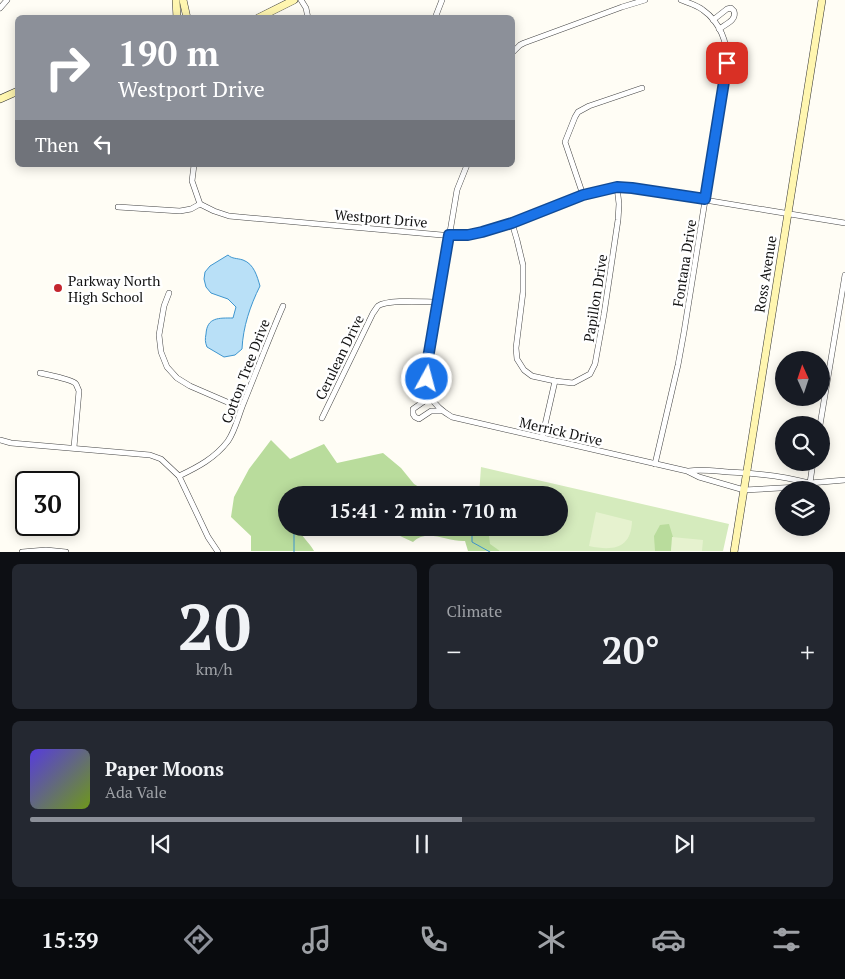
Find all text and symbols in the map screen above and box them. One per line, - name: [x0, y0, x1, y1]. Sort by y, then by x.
- text: 190 m: [118, 30, 219, 76]
- icon: right: [35, 35, 100, 100]
- pin: [706, 42, 748, 84]
- icon: arrive: [713, 49, 741, 77]
- text: Westport Drive: [118, 74, 265, 103]
- icon: left: [89, 130, 117, 158]
- text: Then: [35, 132, 79, 157]
- street label: Westport Drive: [334, 204, 428, 232]
- street label: Fontana Drive: [668, 218, 700, 308]
- street label: Ross Avenue: [750, 234, 780, 314]
- street label: Papillon Drive: [579, 253, 611, 343]
- place label: Parkway North High School: [68, 271, 161, 306]
- marker: Parkway North High School: [52, 282, 64, 294]
- street label: Cerulean Drive: [310, 311, 368, 403]
- street label: Cotton Tree Drive: [216, 316, 274, 426]
- north arrow: [775, 351, 830, 406]
- map controls: [775, 351, 830, 536]
- position arrow: [400, 352, 452, 404]
- street label: Merrick Drive: [518, 412, 604, 450]
- button: search: [775, 416, 830, 471]
- speed limit sign: 30: [15, 471, 80, 536]
- button: layers: [775, 481, 830, 536]
- text: 15:41 · 2 min · 710 m: [329, 498, 517, 523]
- text: 20: [178, 582, 251, 669]
- text: Climate: [447, 600, 502, 622]
- text: 20°: [601, 625, 660, 675]
- text: −: [447, 633, 461, 670]
- text: +: [800, 633, 815, 670]
- text: km/h: [196, 658, 233, 680]
- text: Paper Moons: [105, 756, 224, 781]
- text: Ada Vale: [105, 781, 167, 803]
- icon: previous: [147, 830, 175, 858]
- icon: pause: [408, 830, 436, 858]
- icon: next: [670, 830, 698, 858]
- icon: directions: [181, 922, 216, 957]
- icon: music: [299, 922, 334, 957]
- icon: phone: [416, 922, 451, 957]
- icon: climate: [534, 922, 569, 957]
- icon: car: [651, 922, 686, 957]
- icon: filters: [769, 922, 804, 957]
- text: 15:39: [41, 925, 99, 954]

